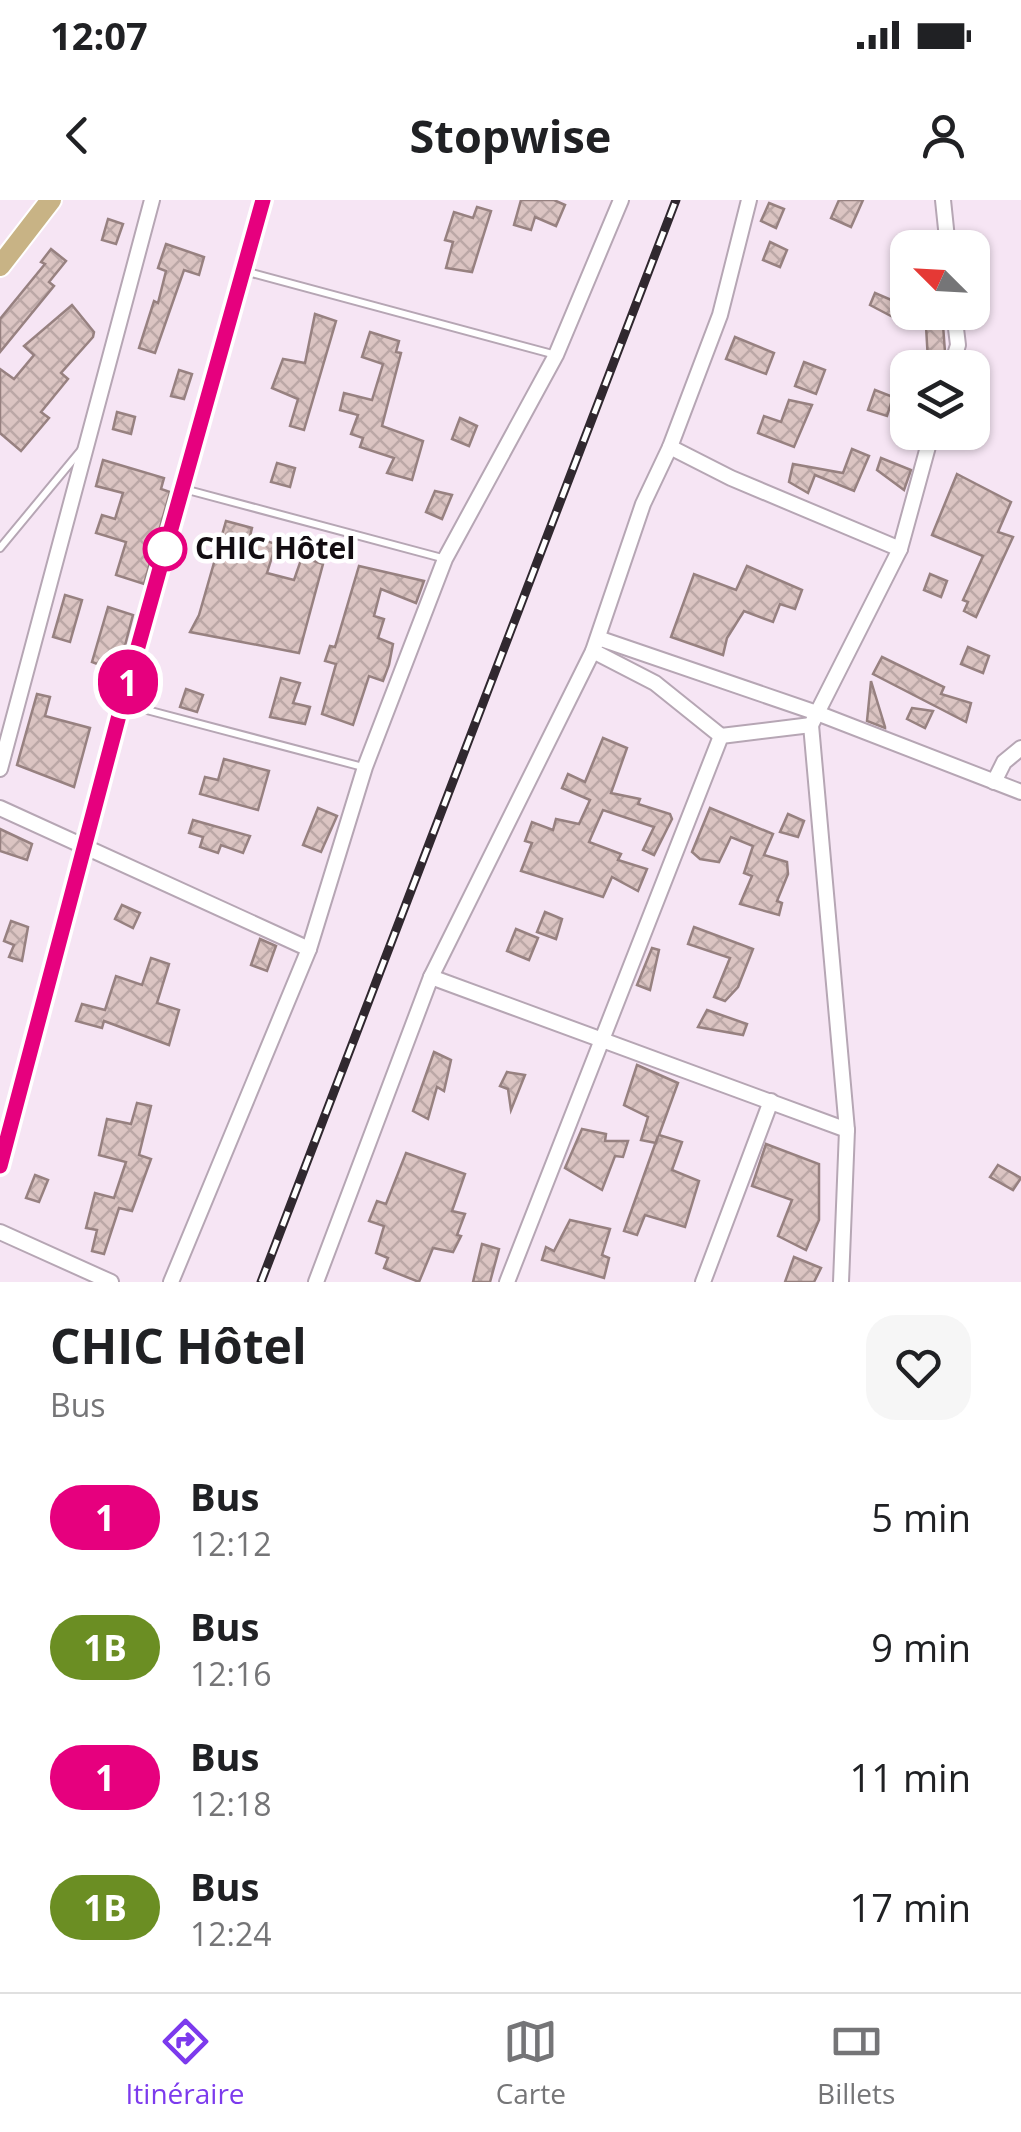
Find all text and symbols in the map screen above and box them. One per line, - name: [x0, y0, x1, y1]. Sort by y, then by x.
- text: 12:07: [50, 9, 148, 61]
- text: Stopwise: [410, 105, 611, 166]
- icon: back: [50, 108, 105, 163]
- icon: person: [916, 108, 971, 163]
- north arrow: [890, 230, 990, 330]
- map controls: [890, 230, 990, 450]
- button: layers: [890, 350, 990, 450]
- place label: CHIC Hôtel: [195, 527, 355, 568]
- marker: CHIC Hôtel: [144, 528, 186, 570]
- line badge: 1: [96, 650, 160, 714]
- text: 1: [118, 659, 138, 706]
- text: CHIC Hôtel: [50, 1313, 307, 1378]
- button: heart: [866, 1315, 971, 1420]
- text: Bus: [50, 1383, 106, 1426]
- text: Bus: [190, 1470, 259, 1522]
- text: 5 min: [871, 1491, 971, 1543]
- text: 1: [95, 1494, 115, 1541]
- text: 12:12: [190, 1522, 272, 1565]
- text: Bus: [190, 1600, 259, 1652]
- text: 9 min: [871, 1621, 971, 1673]
- text: 1B: [83, 1624, 127, 1671]
- text: 12:16: [190, 1652, 272, 1695]
- text: Bus: [190, 1730, 259, 1782]
- text: 11 min: [850, 1751, 971, 1803]
- text: 1: [95, 1754, 115, 1801]
- text: 12:18: [190, 1782, 272, 1825]
- text: Bus: [190, 1860, 259, 1912]
- text: 17 min: [850, 1881, 971, 1933]
- text: 1B: [83, 1884, 127, 1931]
- text: 12:24: [190, 1912, 272, 1955]
- tab: Itinéraire: [126, 2014, 245, 2112]
- tab: Carte: [496, 2014, 566, 2112]
- tab: Billets: [817, 2014, 895, 2112]

